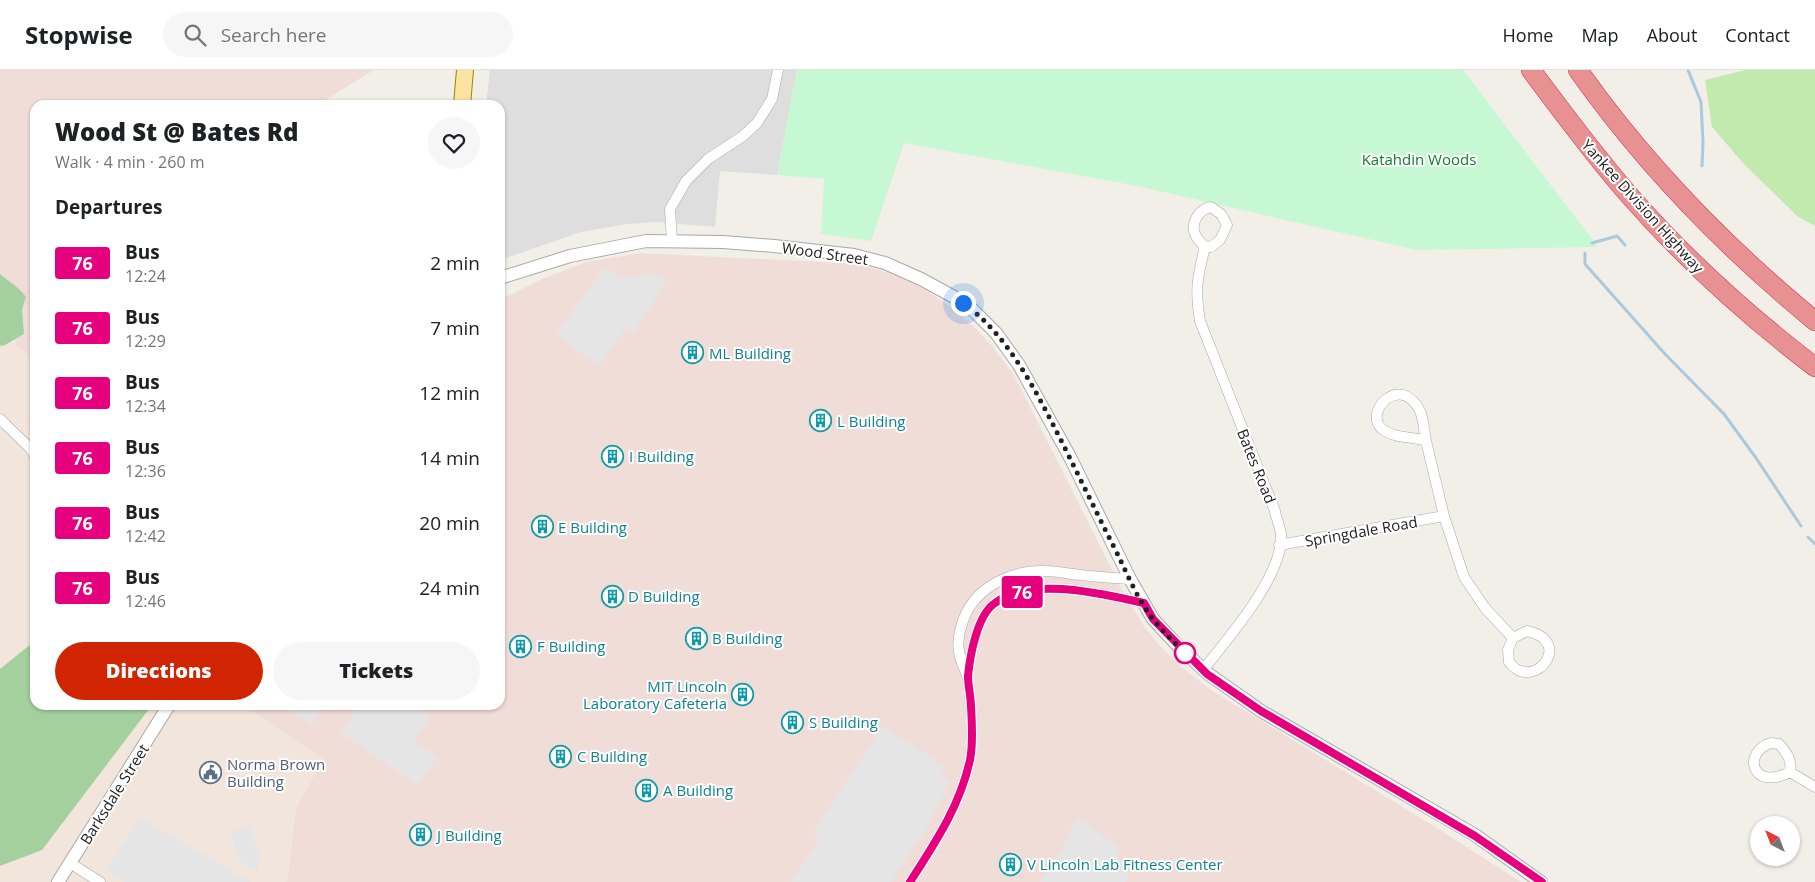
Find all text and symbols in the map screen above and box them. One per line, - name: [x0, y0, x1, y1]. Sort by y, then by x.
- search box: [163, 12, 513, 57]
- text: Stopwise: [25, 18, 133, 51]
- icon: search: [181, 21, 209, 49]
- text: Search here: [221, 22, 327, 48]
- text: Home: [1503, 23, 1553, 47]
- text: Map: [1581, 23, 1619, 47]
- text: About: [1647, 23, 1697, 47]
- text: Contact: [1725, 23, 1790, 47]
- text: Wood St @ Bates Rd: [55, 115, 298, 148]
- button: heart: [428, 117, 480, 169]
- street label: Yankee Division Highway: [1578, 135, 1709, 277]
- park label: Katahdin Woods: [1362, 149, 1476, 169]
- text: Walk · 4 min · 260 m: [55, 151, 205, 173]
- text: Departures: [55, 194, 162, 220]
- street label: Wood Street: [781, 237, 869, 269]
- text: Bus: [125, 239, 160, 265]
- text: 2 min: [430, 250, 480, 276]
- text: 76: [72, 251, 93, 275]
- text: 12:24: [125, 265, 166, 287]
- your location: [951, 291, 976, 316]
- text: Bus: [125, 304, 160, 330]
- text: 7 min: [430, 315, 480, 341]
- text: 76: [72, 316, 93, 340]
- text: 12:29: [125, 330, 166, 352]
- building icon: ML Building: [681, 341, 705, 365]
- place label: ML Building: [709, 343, 791, 363]
- text: Bus: [125, 369, 160, 395]
- text: 12 min: [419, 380, 480, 406]
- text: 76: [72, 381, 93, 405]
- text: 12:34: [125, 395, 166, 417]
- building icon: L Building: [809, 409, 833, 433]
- place label: L Building: [837, 411, 906, 431]
- street label: Bates Road: [1233, 426, 1281, 506]
- text: Bus: [125, 434, 160, 460]
- building icon: I Building: [601, 444, 625, 468]
- text: 14 min: [419, 445, 480, 471]
- text: 76: [72, 446, 93, 470]
- place label: I Building: [629, 446, 694, 466]
- text: 12:36: [125, 460, 166, 482]
- text: Bus: [125, 499, 160, 525]
- text: 20 min: [419, 510, 480, 536]
- text: 76: [72, 511, 93, 535]
- street label: Springdale Road: [1303, 511, 1419, 551]
- building icon: E Building: [530, 515, 554, 539]
- place label: E Building: [558, 517, 627, 537]
- text: 12:42: [125, 525, 166, 547]
- text: Bus: [125, 564, 160, 590]
- text: 24 min: [419, 575, 480, 601]
- text: 76: [72, 576, 93, 600]
- line badge: 76: [1000, 576, 1044, 608]
- text: 76: [1012, 580, 1032, 604]
- building icon: D Building: [600, 584, 624, 608]
- place label: D Building: [628, 586, 700, 606]
- text: 12:46: [125, 590, 166, 612]
- building icon: B Building: [684, 626, 708, 650]
- place label: B Building: [712, 628, 782, 648]
- building icon: F Building: [509, 634, 533, 658]
- place label: F Building: [537, 636, 605, 656]
- button: Directions: [55, 642, 263, 700]
- button: Tickets: [273, 642, 480, 700]
- unlabelled marker: [1174, 642, 1196, 664]
- place label: MIT Lincoln Laboratory Cafeteria: [583, 676, 727, 713]
- building icon: MIT Lincoln Laboratory Cafeteria: [731, 683, 755, 707]
- building icon: S Building: [781, 710, 805, 734]
- place label: S Building: [809, 712, 878, 732]
- street label: Barksdale Street: [75, 740, 153, 848]
- building icon: C Building: [549, 744, 573, 768]
- place label: C Building: [577, 746, 647, 766]
- place label: Norma Brown Building: [227, 754, 325, 791]
- public building icon: Norma Brown Building: [199, 761, 223, 785]
- building icon: A Building: [635, 778, 659, 802]
- place label: A Building: [663, 780, 733, 800]
- north arrow: [1750, 816, 1800, 866]
- map controls: [1750, 816, 1800, 866]
- building icon: J Building: [409, 823, 433, 847]
- place label: J Building: [435, 825, 502, 845]
- building icon: V Lincoln Lab Fitness Center: [999, 852, 1023, 876]
- place label: V Lincoln Lab Fitness Center: [1027, 854, 1223, 874]

